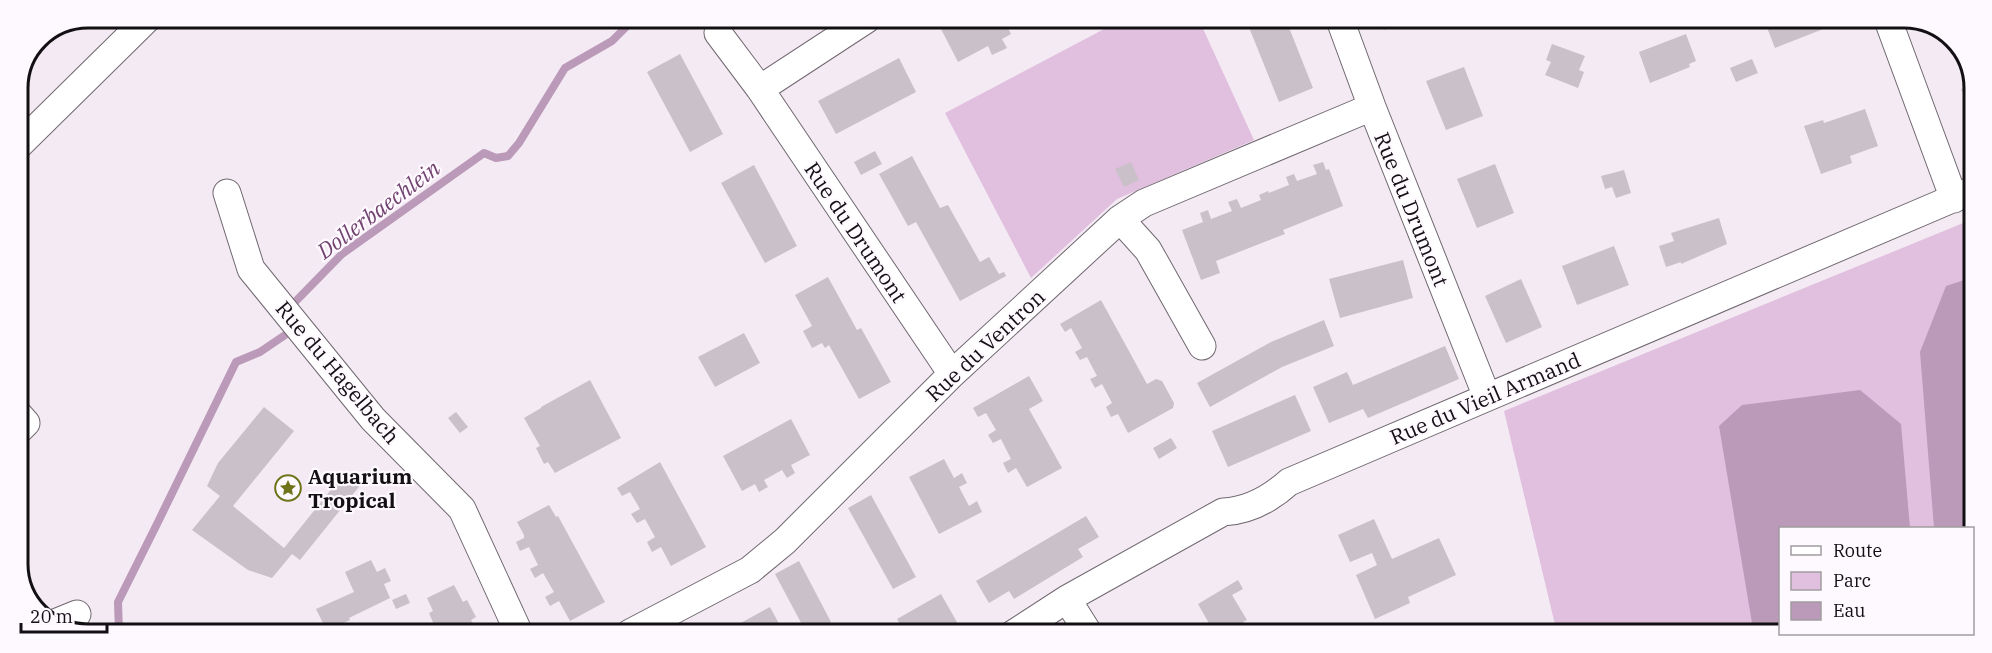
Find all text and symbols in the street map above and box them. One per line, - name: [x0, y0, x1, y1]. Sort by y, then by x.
- street label: Rue du Drumont: [1368, 128, 1456, 290]
- water label: Dollerbaechlein: [310, 153, 446, 265]
- street label: Rue du Drumont: [799, 156, 913, 308]
- street label: Rue du Ventron: [919, 283, 1051, 407]
- street label: Rue du Hagelbach: [270, 295, 406, 449]
- street label: Rue du Vieil Armand: [1385, 345, 1585, 451]
- place label: Aquarium Tropical: [308, 462, 412, 514]
- place icon: Aquarium Tropical: [273, 473, 303, 503]
- legend: [1779, 527, 1974, 635]
- text: Route: [1833, 539, 1882, 562]
- text: Parc: [1833, 569, 1871, 592]
- scale bar: [21, 596, 106, 634]
- text: Eau: [1833, 599, 1865, 622]
- text: 20 m: [30, 605, 73, 628]

